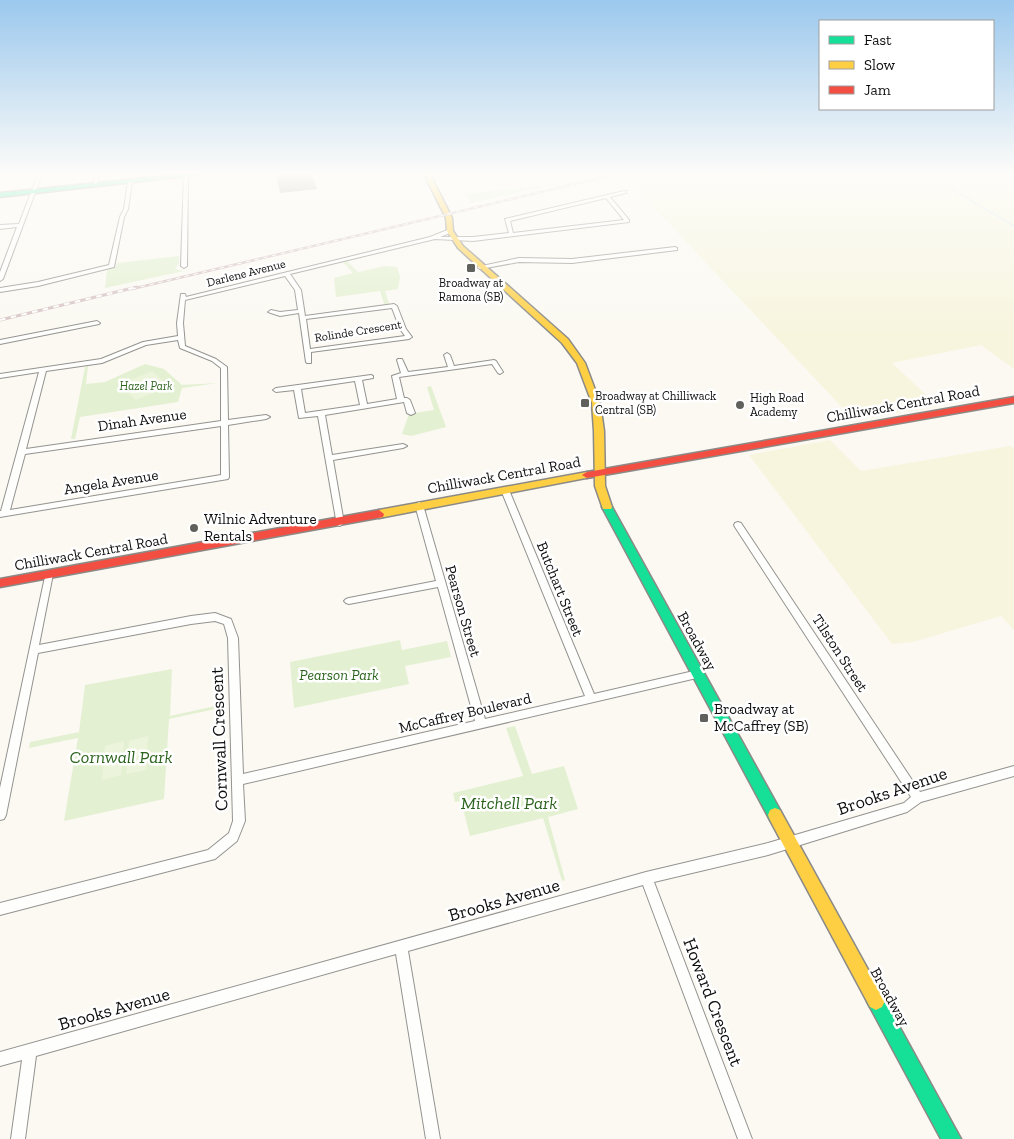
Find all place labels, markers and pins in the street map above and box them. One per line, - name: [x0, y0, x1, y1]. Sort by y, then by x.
- marker: Broadway at Ramona (SB): [465, 262, 477, 274]
- place label: Broadway at Ramona (SB): [439, 276, 504, 304]
- place label: Broadway at Chilliwack Central (SB): [595, 389, 717, 417]
- place label: High Road Academy: [750, 391, 805, 419]
- marker: Broadway at Chilliwack Central (SB): [579, 397, 591, 409]
- marker: High Road Academy: [734, 399, 746, 411]
- place label: Wilnic Adventure Rentals: [204, 510, 317, 545]
- marker: Wilnic Adventure Rentals: [188, 522, 200, 534]
- place label: Broadway at McCaffrey (SB): [714, 700, 808, 735]
- marker: Broadway at McCaffrey (SB): [698, 712, 710, 724]

